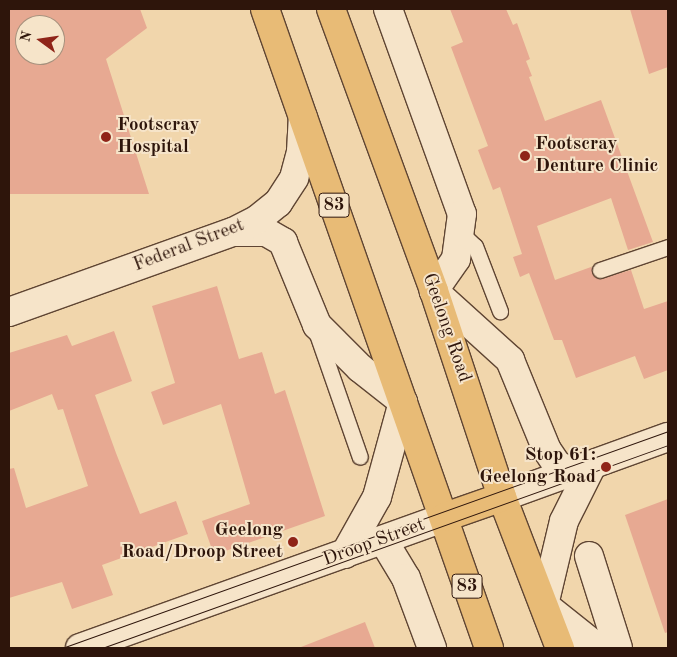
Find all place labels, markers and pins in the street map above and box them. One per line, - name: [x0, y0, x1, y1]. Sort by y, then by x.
- place label: Footscray Hospital: [117, 115, 199, 159]
- marker: Footscray Hospital: [99, 130, 113, 144]
- place label: Footscray Denture Clinic: [535, 134, 658, 178]
- marker: Footscray Denture Clinic: [519, 150, 531, 162]
- place label: Stop 61: Geelong Road: [479, 445, 596, 489]
- marker: Stop 61: Geelong Road: [600, 461, 612, 473]
- place label: Geelong Road/Droop Street: [121, 520, 283, 564]
- marker: Geelong Road/Droop Street: [287, 536, 299, 548]

